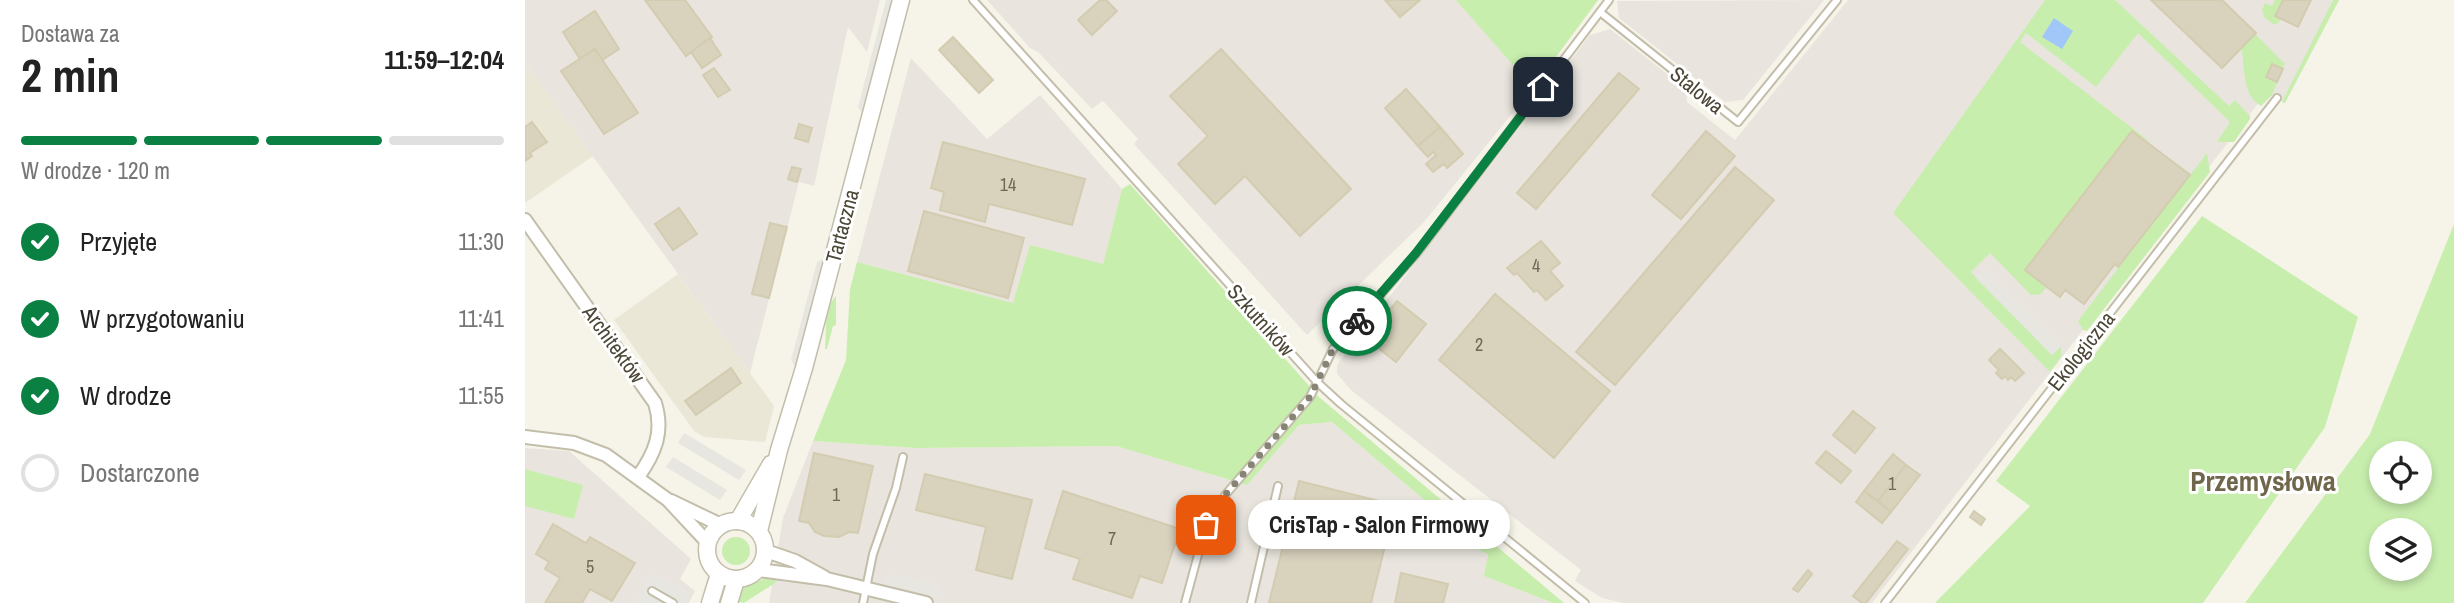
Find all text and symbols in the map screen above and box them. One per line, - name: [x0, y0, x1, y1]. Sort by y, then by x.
- text: Dostawa za: [21, 18, 120, 49]
- text: 11:59–12:04: [384, 42, 504, 77]
- text: 2 min: [21, 44, 120, 106]
- pin: [1513, 57, 1573, 117]
- street label: Stalowa: [1664, 59, 1730, 121]
- icon: home: [1524, 68, 1562, 106]
- text: W drodze · 120 m: [21, 155, 170, 186]
- house number: 14: [1000, 172, 1016, 197]
- street label: Tartaczna: [818, 186, 866, 266]
- icon: check: [21, 223, 59, 261]
- text: Przyjęte: [80, 224, 157, 259]
- text: 11:30: [458, 226, 504, 257]
- house number: 4: [1532, 253, 1540, 278]
- street label: Szkutników: [1221, 278, 1302, 363]
- courier: [1322, 286, 1392, 356]
- street label: Architektów: [575, 298, 653, 389]
- icon: check: [21, 300, 59, 338]
- text: W przygotowaniu: [80, 301, 245, 336]
- icon: bike: [1338, 302, 1376, 340]
- text: 11:41: [458, 303, 504, 334]
- street label: Ekologiczna: [2041, 305, 2122, 397]
- house number: 2: [1475, 332, 1483, 357]
- icon: check: [21, 377, 59, 415]
- text: W drodze: [80, 378, 171, 413]
- text: 11:55: [458, 380, 504, 411]
- map controls: [2369, 441, 2432, 581]
- button: locate: [2369, 441, 2432, 504]
- text: Dostarczone: [80, 455, 200, 490]
- district label: Przemysłowa: [2190, 462, 2336, 500]
- house number: 1: [1888, 471, 1897, 496]
- house number: 1: [832, 482, 841, 507]
- pin: [1176, 495, 1236, 555]
- callout: CrisTap - Salon Firmowy: [1248, 500, 1511, 550]
- icon: bag: [1187, 506, 1225, 544]
- text: CrisTap - Salon Firmowy: [1269, 509, 1489, 540]
- button: layers: [2369, 518, 2432, 581]
- house number: 7: [1108, 526, 1116, 551]
- house number: 5: [586, 554, 594, 579]

